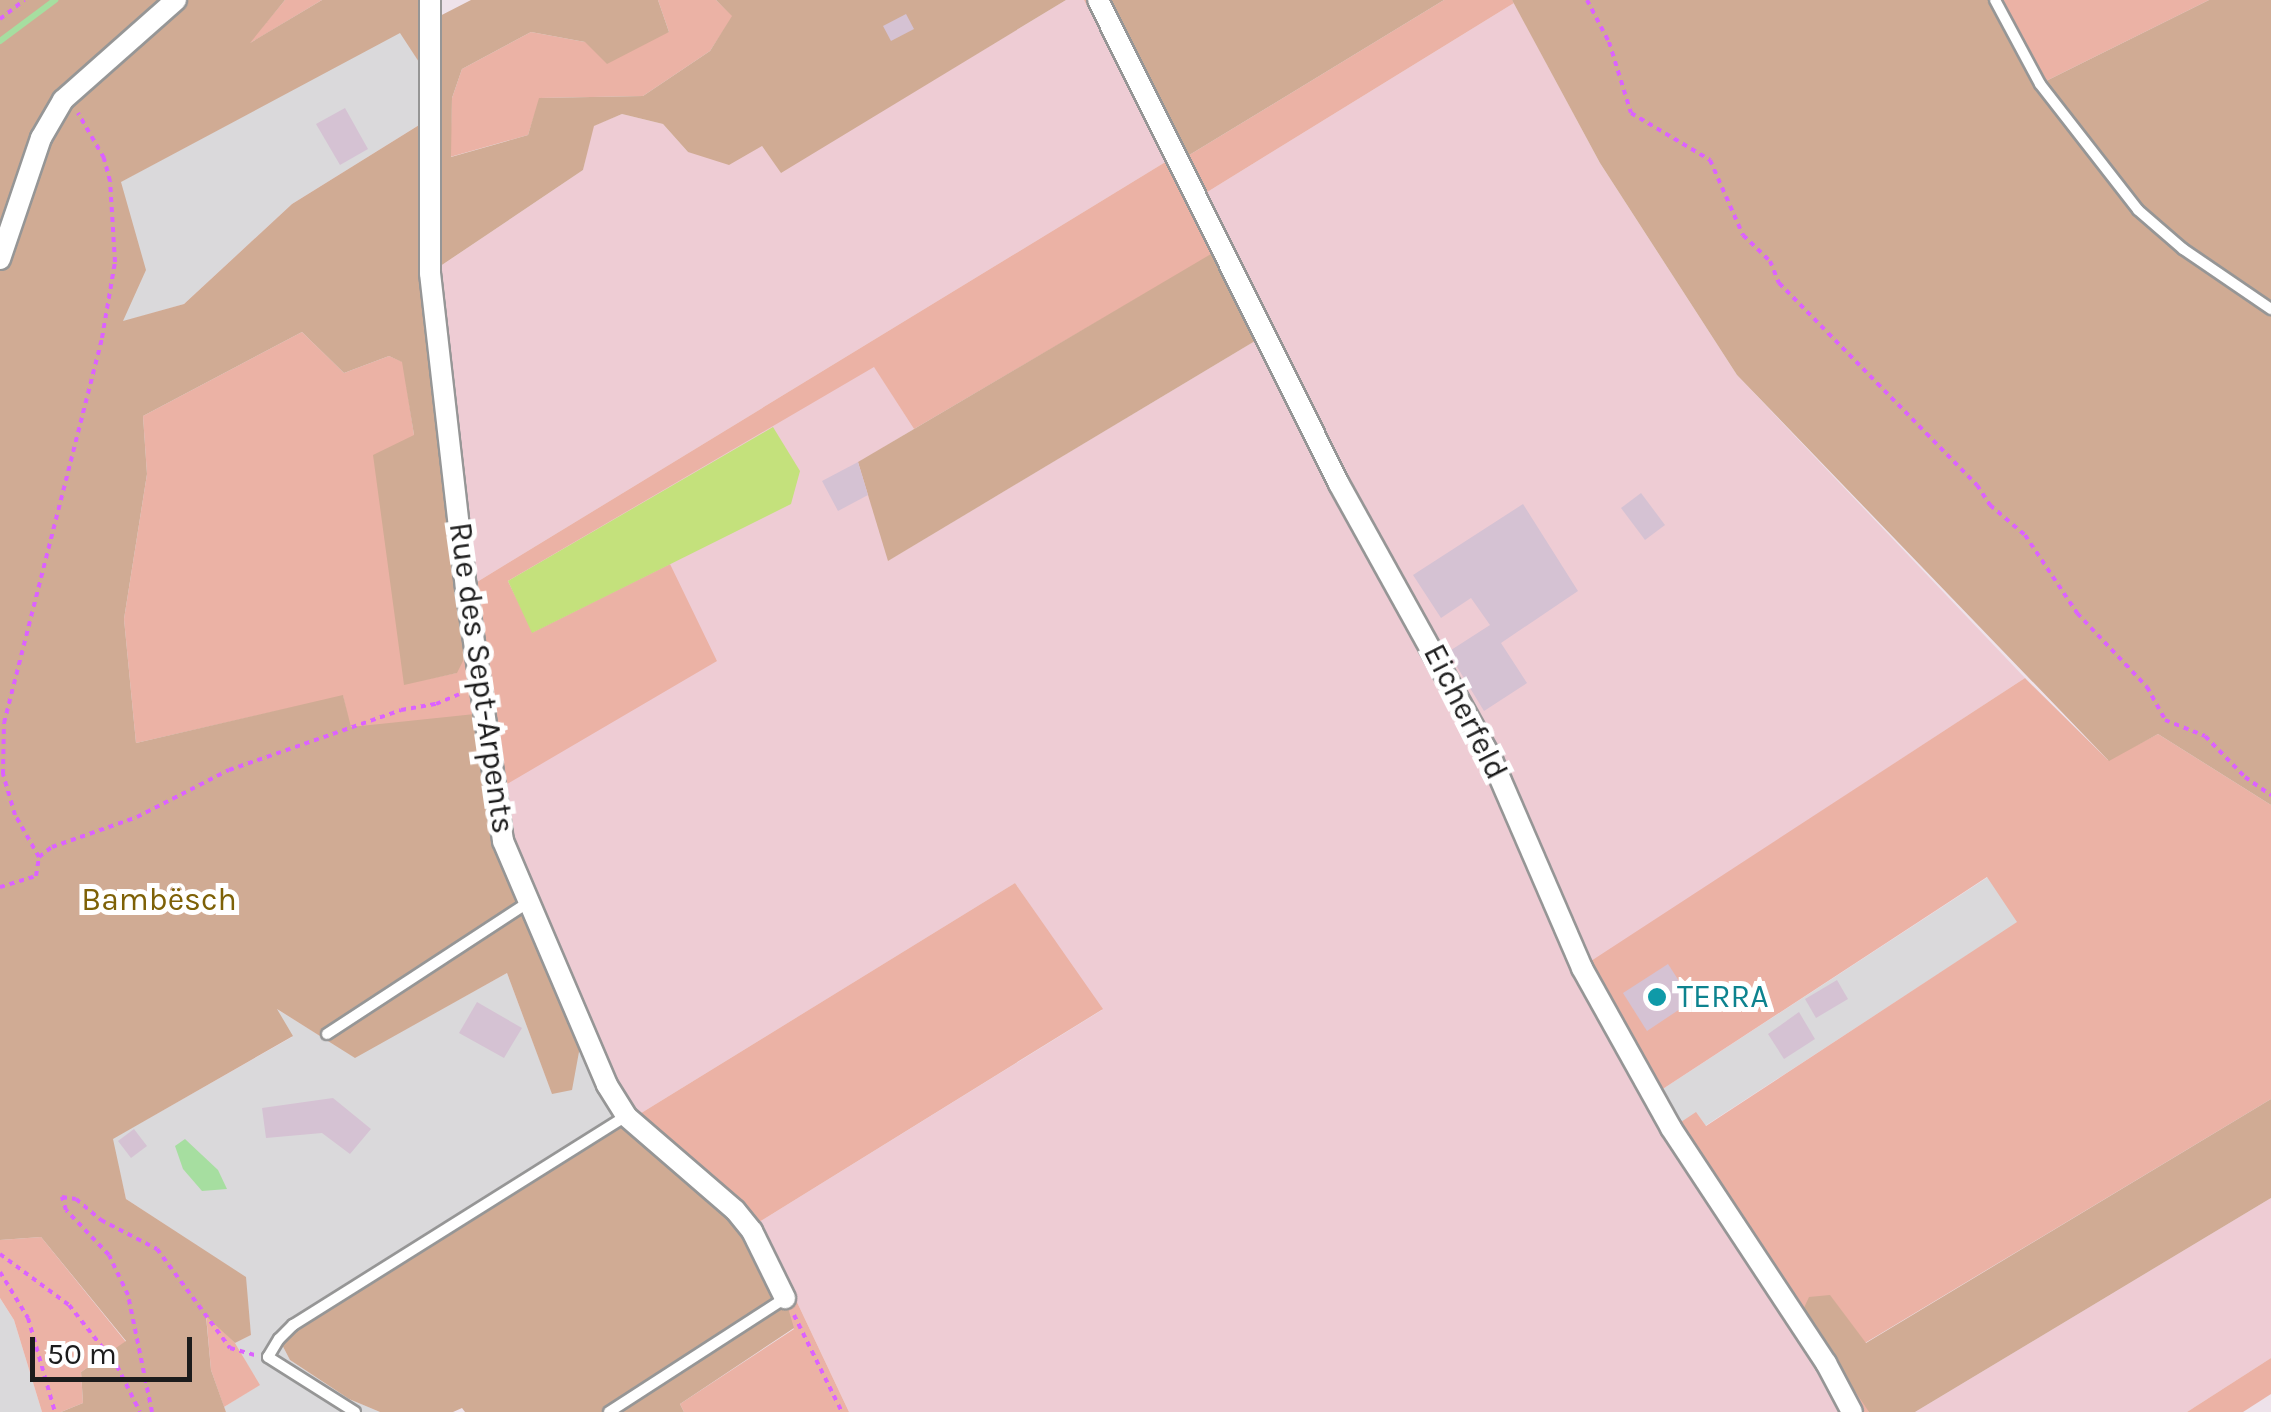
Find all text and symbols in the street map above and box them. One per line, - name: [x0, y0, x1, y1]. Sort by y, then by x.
- street label: Rue des Sept-Arpents: [440, 520, 522, 836]
- street label: Eicherfeld: [1415, 638, 1515, 786]
- park label: Bambësch: [81, 881, 237, 919]
- place label: TERRA: [1677, 978, 1769, 1016]
- marker: TERRA: [1646, 986, 1668, 1008]
- scale bar: [35, 1317, 198, 1379]
- text: 50 m: [47, 1336, 117, 1372]

